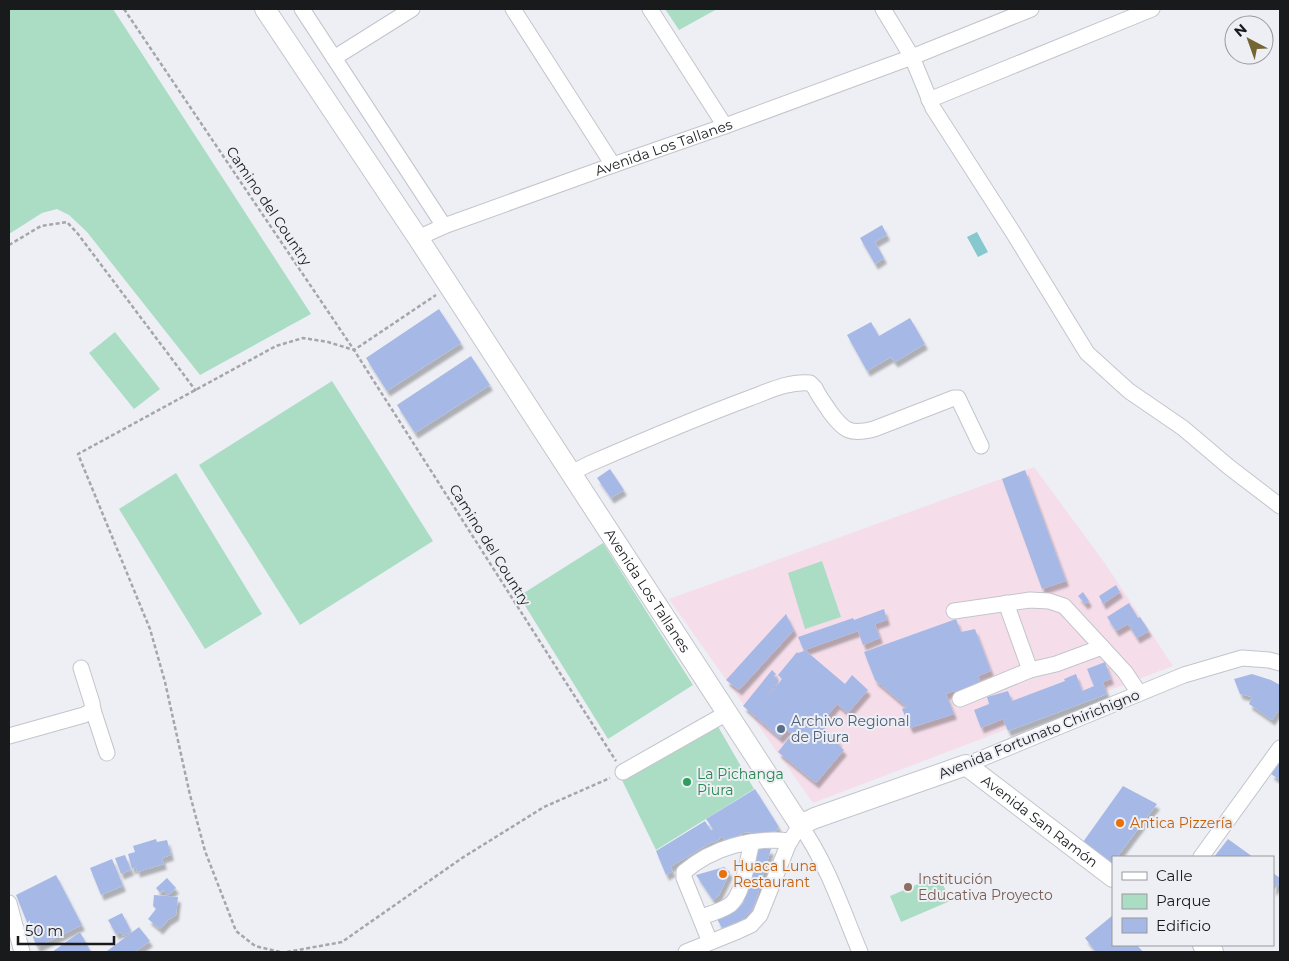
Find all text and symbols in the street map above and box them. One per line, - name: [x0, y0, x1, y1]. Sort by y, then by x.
- north arrow: [1224, 15, 1274, 65]
- text: N: [1230, 20, 1251, 41]
- street label: Avenida Los Tallanes: [593, 115, 735, 180]
- street label: Camino del Country: [222, 143, 316, 269]
- street label: Camino del Country: [445, 481, 535, 609]
- street label: Avenida Los Tallanes: [601, 525, 694, 656]
- street label: Avenida Fortunato Chirichigno: [936, 685, 1142, 783]
- place label: Archivo Regional de Piura: [791, 712, 910, 746]
- marker: Archivo Regional de Piura: [775, 723, 787, 735]
- place label: La Pichanga Piura: [697, 765, 784, 799]
- street label: Avenida San Ramón: [978, 771, 1102, 871]
- marker: La Pichanga Piura: [681, 776, 693, 788]
- place label: Antica Pizzería: [1130, 814, 1233, 832]
- marker: Antica Pizzería: [1114, 817, 1126, 829]
- legend: [1112, 856, 1274, 946]
- place label: Huaca Luna Restaurant: [733, 857, 817, 891]
- text: Calle: [1156, 866, 1193, 885]
- marker: Huaca Luna Restaurant: [717, 868, 729, 880]
- place label: Institución Educativa Proyecto: [918, 870, 1053, 904]
- marker: Institución Educativa Proyecto: [902, 881, 914, 893]
- text: Parque: [1156, 891, 1211, 910]
- scale bar: [18, 914, 114, 946]
- text: Edificio: [1156, 916, 1211, 935]
- text: 50 m: [25, 921, 63, 940]

